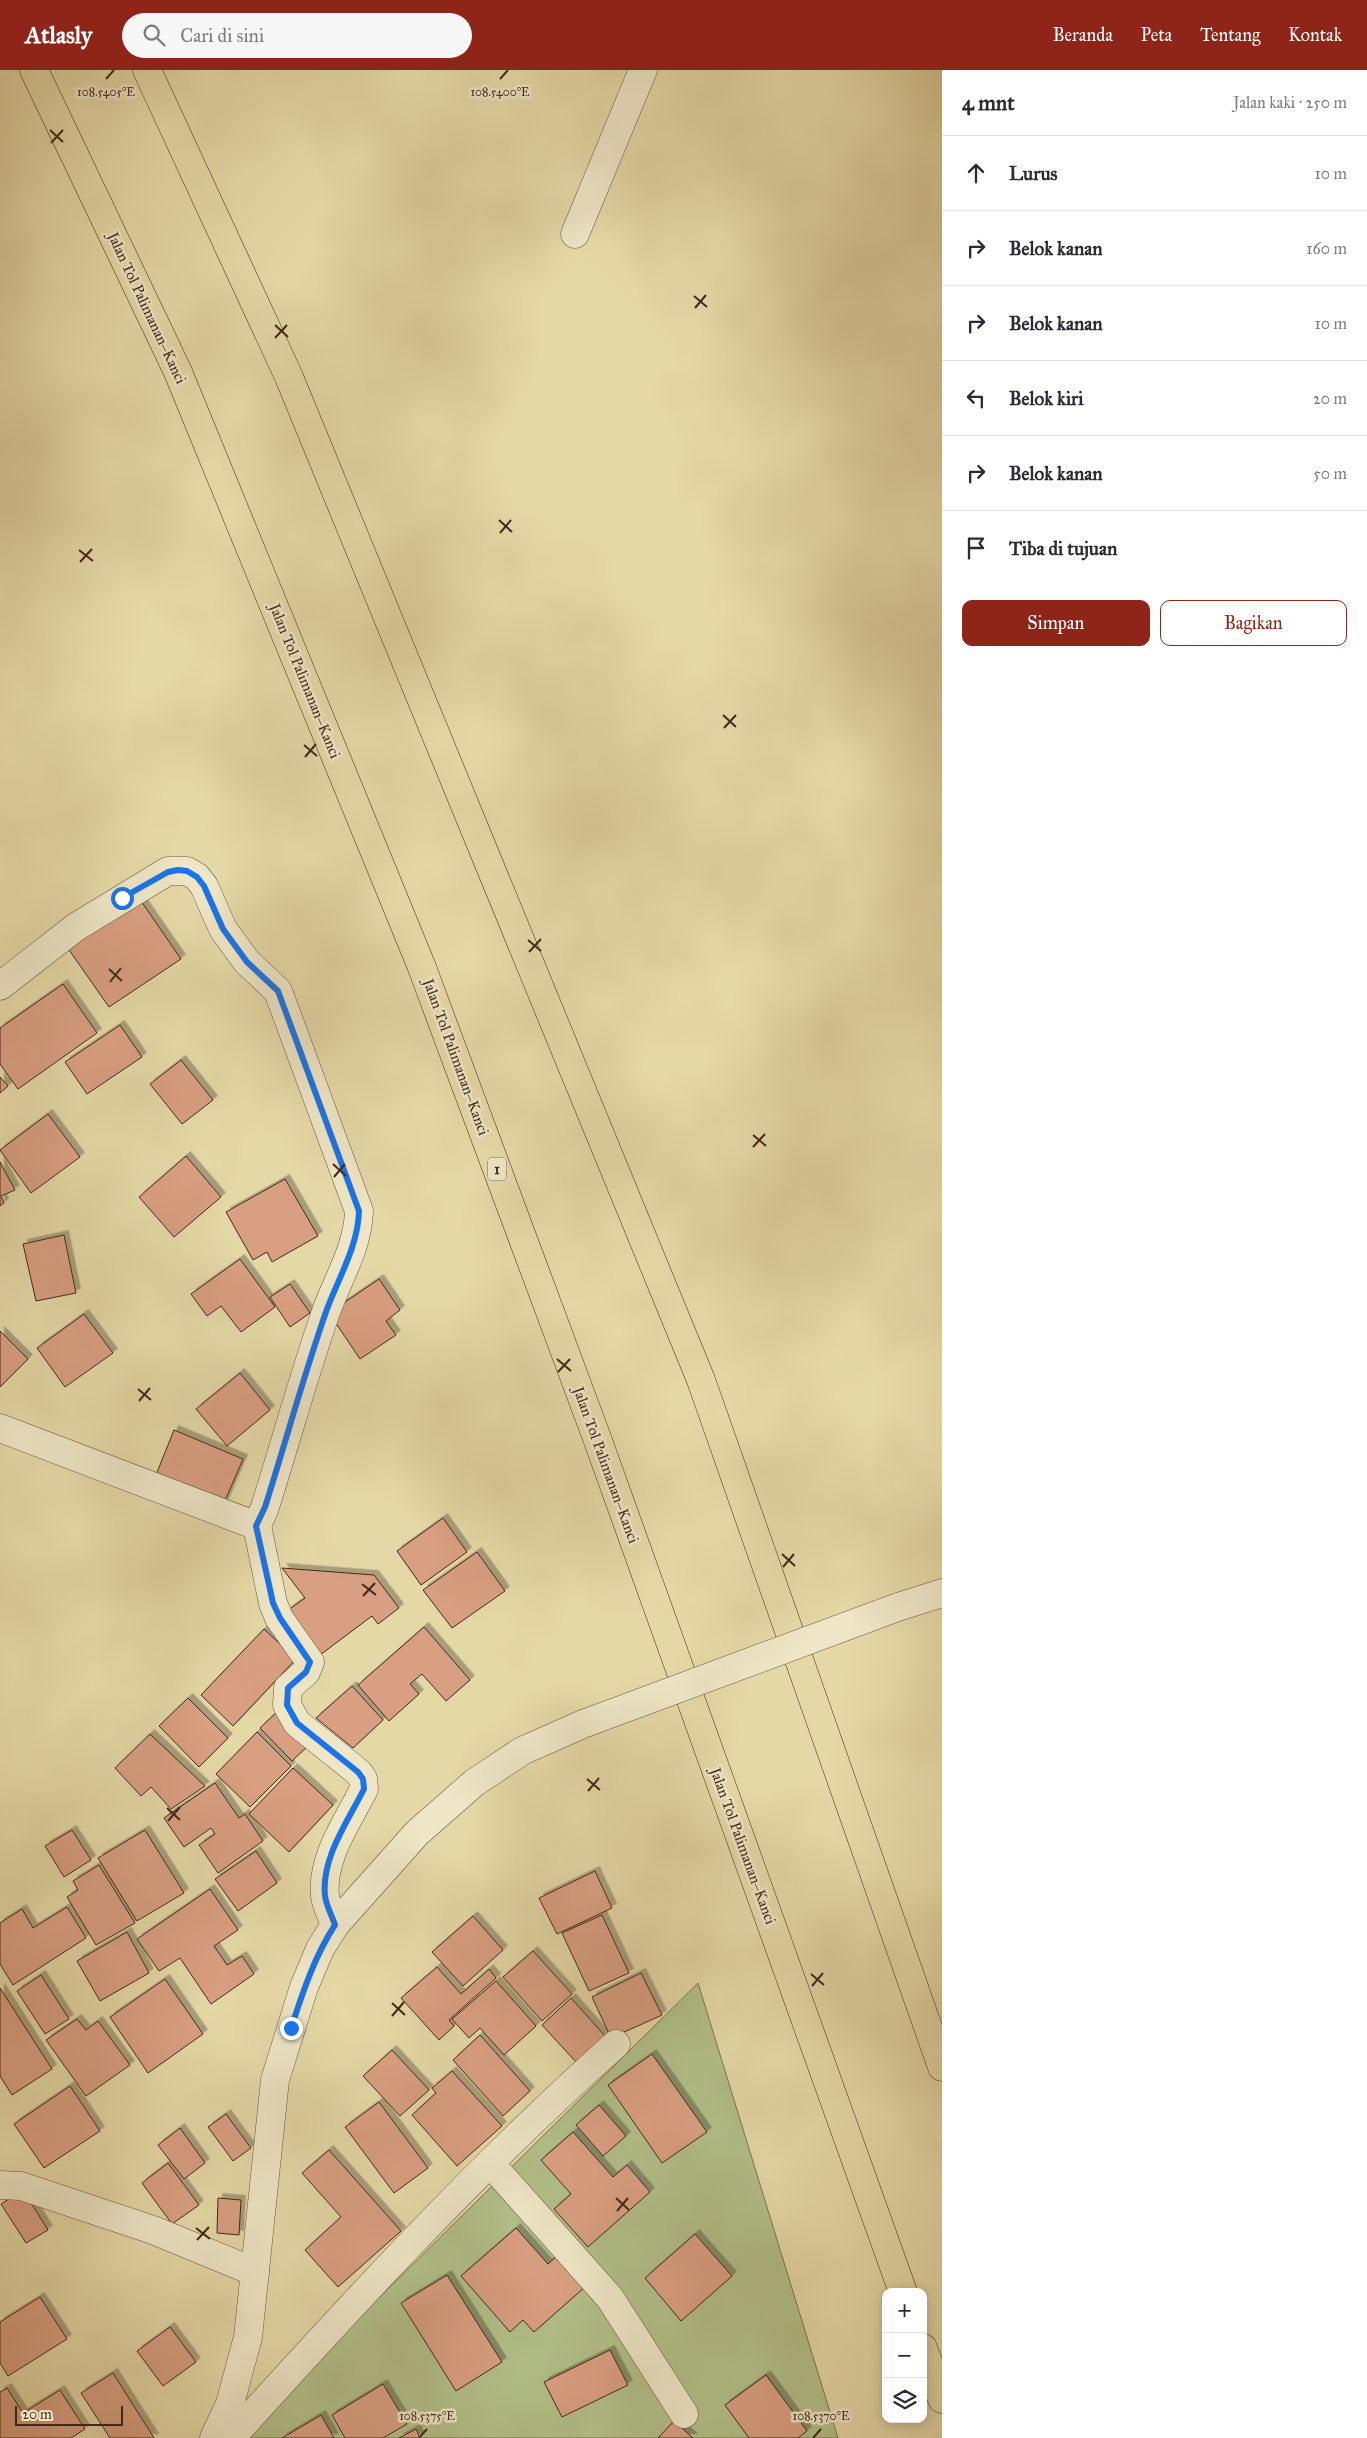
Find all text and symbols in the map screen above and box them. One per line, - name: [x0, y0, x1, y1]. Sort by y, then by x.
- search box: [122, 13, 472, 58]
- text: Atlasly: [25, 20, 92, 50]
- icon: search: [140, 21, 168, 49]
- text: Cari di sini: [180, 24, 264, 47]
- text: Beranda: [1053, 24, 1113, 46]
- text: Peta: [1141, 24, 1172, 46]
- text: Tentang: [1200, 24, 1260, 46]
- text: Kontak: [1288, 24, 1342, 46]
- text: 108.5405°E: [77, 85, 135, 99]
- text: 108.5400°E: [470, 85, 530, 99]
- text: 4 mnt: [962, 90, 1015, 116]
- text: Jalan kaki · 250 m: [1233, 93, 1347, 112]
- icon: ahead: [962, 159, 990, 187]
- text: Lurus: [1009, 162, 1057, 185]
- text: 10 m: [1315, 164, 1347, 183]
- street label: Jalan Tol Palimanan–Kanci: [102, 227, 190, 387]
- icon: right: [962, 234, 990, 262]
- text: Belok kanan: [1009, 237, 1103, 260]
- text: 160 m: [1306, 239, 1347, 258]
- icon: right: [962, 309, 990, 337]
- text: Belok kanan: [1009, 312, 1103, 335]
- text: 10 m: [1315, 314, 1347, 333]
- icon: left: [962, 384, 990, 412]
- text: Belok kiri: [1009, 387, 1083, 410]
- text: 20 m: [1313, 389, 1347, 408]
- icon: right: [962, 459, 990, 487]
- text: Belok kanan: [1009, 462, 1103, 485]
- text: 50 m: [1313, 464, 1347, 483]
- icon: arrive: [962, 534, 990, 562]
- text: Tiba di tujuan: [1009, 537, 1117, 560]
- street label: Jalan Tol Palimanan–Kanci: [264, 599, 344, 761]
- button: Simpan: [962, 600, 1150, 646]
- button: Bagikan: [1160, 600, 1347, 646]
- route start: [111, 887, 134, 910]
- street label: Jalan Tol Palimanan–Kanci: [418, 974, 493, 1138]
- road number: 1: [488, 1158, 506, 1180]
- street label: Jalan Tol Palimanan–Kanci: [568, 1382, 643, 1546]
- street label: Jalan Tol Palimanan–Kanci: [705, 1763, 780, 1927]
- route end: [280, 2017, 303, 2040]
- map controls: [882, 2288, 927, 2423]
- button: +: [882, 2288, 927, 2333]
- button: −: [882, 2333, 927, 2378]
- button: layers: [882, 2378, 927, 2423]
- scale bar: [15, 2403, 122, 2426]
- text: 20 m: [22, 2406, 52, 2423]
- text: 108.5375°E: [399, 2409, 455, 2423]
- text: 108.5370°E: [792, 2409, 850, 2423]

